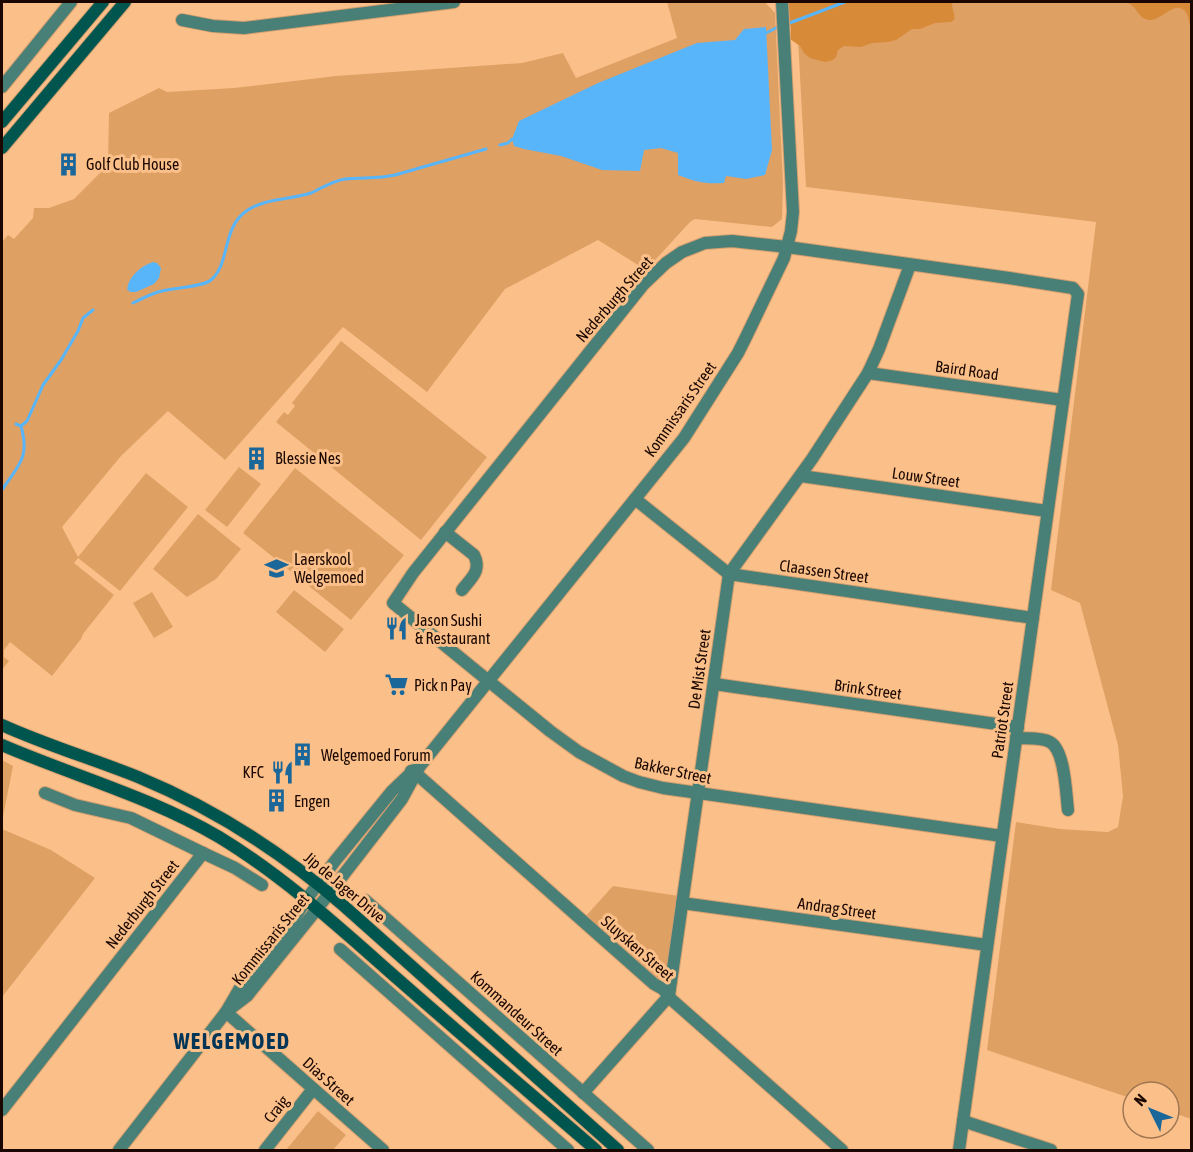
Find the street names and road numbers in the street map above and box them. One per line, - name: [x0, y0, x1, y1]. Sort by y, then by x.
- street label: Nederburgh Street: [572, 252, 657, 346]
- street label: Baird Road: [934, 357, 1000, 383]
- street label: Kommissaris Street: [641, 358, 720, 460]
- street label: Louw Street: [891, 463, 961, 491]
- street label: Claassen Street: [778, 556, 870, 586]
- street label: De Mist Street: [684, 628, 714, 710]
- street label: Brink Street: [833, 675, 903, 703]
- street label: Patriot Street: [988, 680, 1016, 760]
- street label: Bakker Street: [633, 753, 713, 787]
- street label: Jip de Jager Drive: [300, 848, 389, 927]
- street label: Nederburgh Street: [102, 856, 183, 953]
- street label: Kommissaris Street: [228, 890, 312, 988]
- street label: Andrag Street: [796, 894, 878, 923]
- street label: Sluysken Street: [597, 912, 678, 985]
- street label: Kommandeur Street: [467, 967, 567, 1059]
- street label: Dias Street: [300, 1053, 359, 1109]
- street label: Craig: [260, 1092, 293, 1127]

